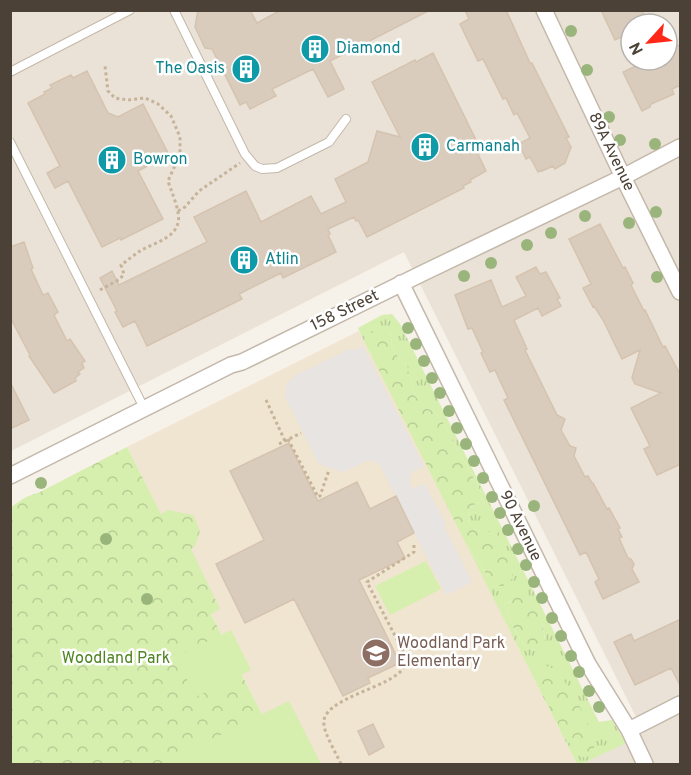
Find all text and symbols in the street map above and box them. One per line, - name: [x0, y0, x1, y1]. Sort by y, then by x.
- north arrow: [619, 12, 679, 72]
- building icon: Diamond: [299, 33, 331, 65]
- text: N: [626, 38, 649, 58]
- place label: Diamond: [336, 39, 400, 59]
- building icon: The Oasis: [230, 53, 262, 85]
- place label: The Oasis: [155, 59, 225, 79]
- street label: 89A Avenue: [583, 109, 639, 195]
- building icon: Carmanah: [409, 131, 441, 163]
- place label: Carmanah: [446, 137, 520, 157]
- building icon: Bowron: [96, 144, 128, 176]
- place label: Bowron: [133, 150, 188, 170]
- building icon: Atlin: [228, 244, 260, 276]
- place label: Atlin: [265, 250, 299, 270]
- street label: 158 Street: [308, 286, 382, 336]
- street label: 90 Avenue: [494, 487, 546, 565]
- place label: Woodland Park Elementary: [397, 634, 505, 672]
- school or university icon: Woodland Park Elementary: [360, 637, 392, 669]
- park label: Woodland Park: [62, 649, 170, 669]

